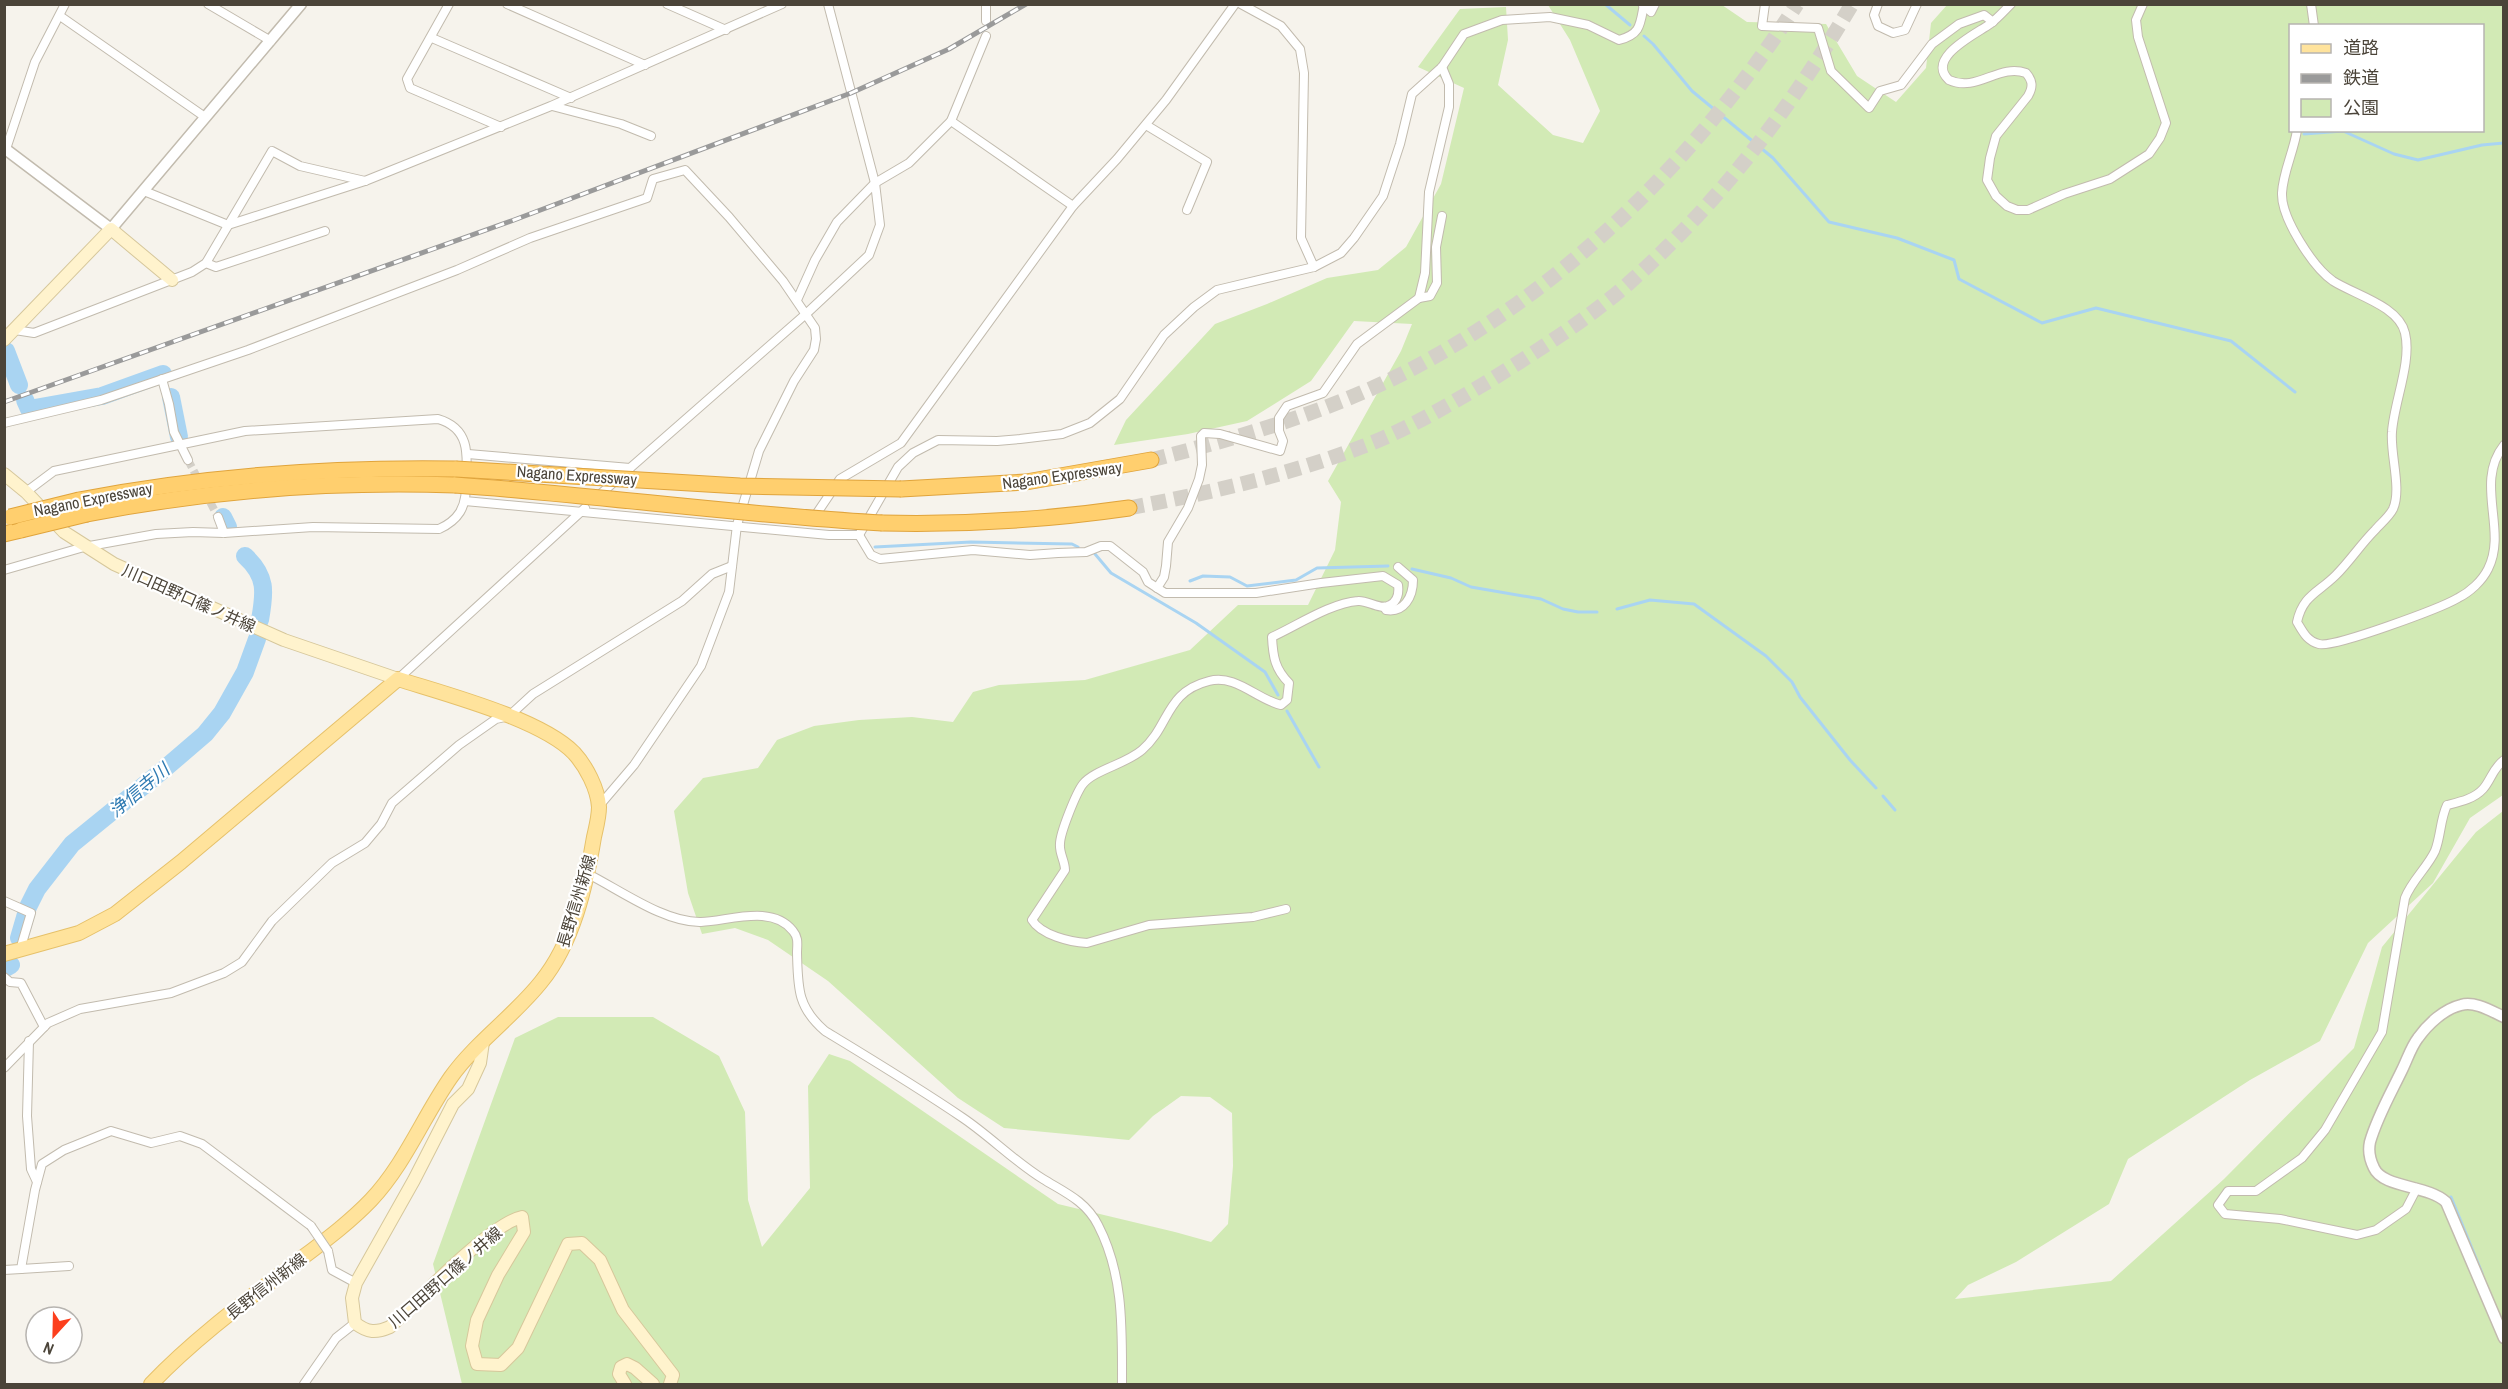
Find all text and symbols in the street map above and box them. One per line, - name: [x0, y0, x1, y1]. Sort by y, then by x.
- legend: [2289, 24, 2484, 132]
- text: 道路: [2343, 35, 2379, 60]
- text: 鉄道: [2343, 65, 2379, 90]
- text: 公園: [2343, 95, 2379, 120]
- street label: Nagano Expressway: [1001, 456, 1124, 494]
- street label: Nagano Expressway: [516, 460, 638, 490]
- street label: Nagano Expressway: [32, 477, 155, 521]
- street label: 川口田野口篠ノ井線: [119, 559, 259, 637]
- water label: 浄信寺川: [103, 756, 176, 823]
- street label: 長野信州新線: [551, 852, 601, 950]
- street label: 川口田野口篠ノ井線: [383, 1221, 507, 1333]
- street label: 長野信州新線: [221, 1248, 311, 1324]
- north arrow: [24, 1305, 84, 1365]
- text: N: [40, 1337, 57, 1361]

